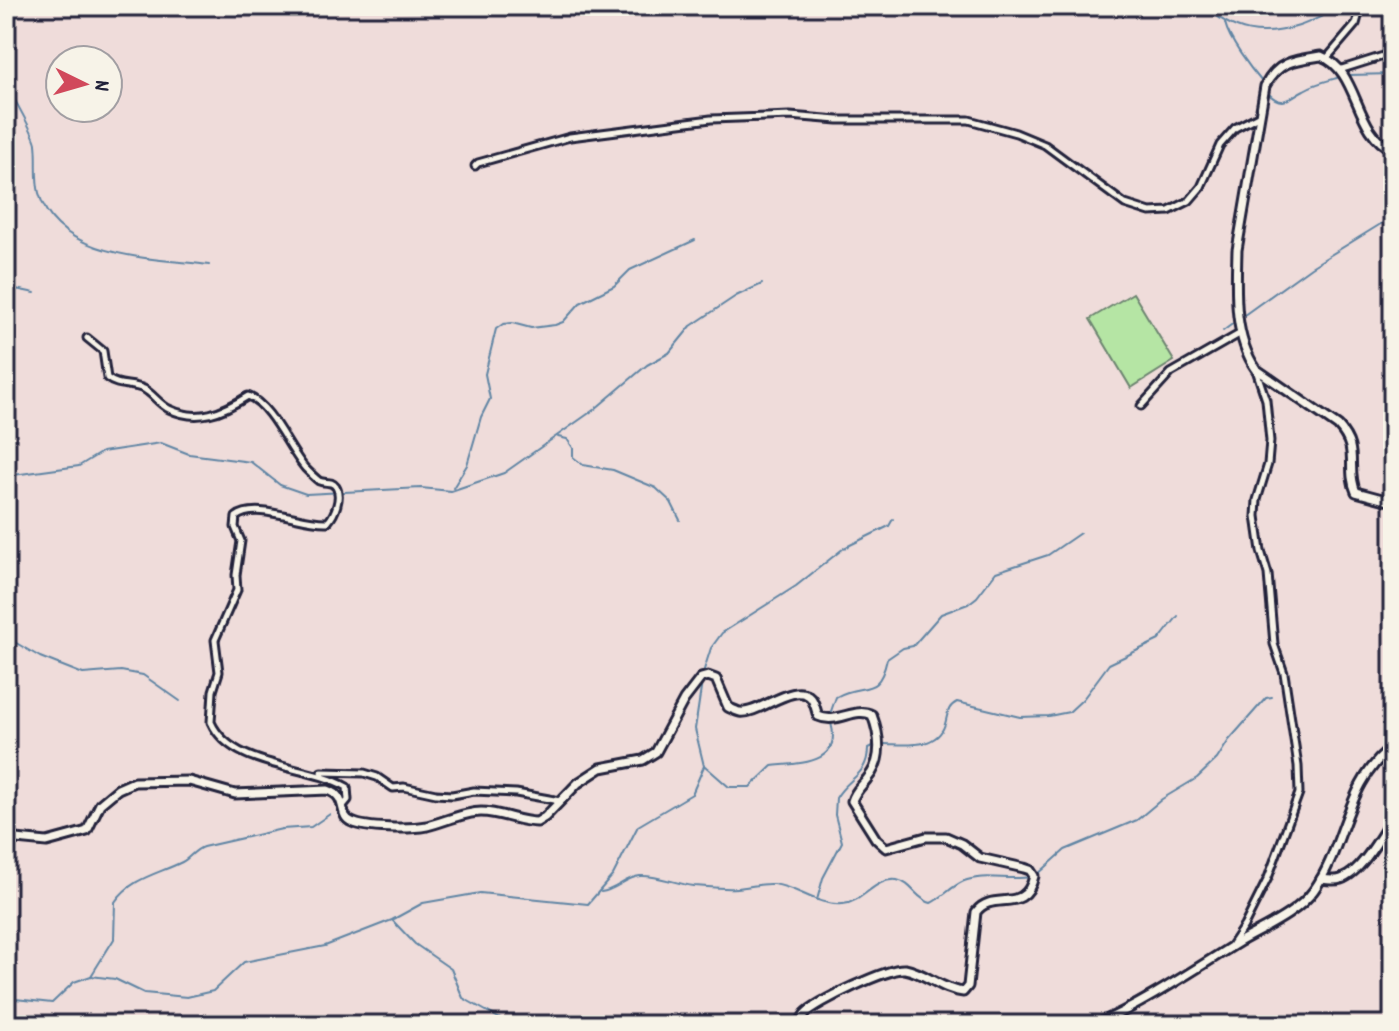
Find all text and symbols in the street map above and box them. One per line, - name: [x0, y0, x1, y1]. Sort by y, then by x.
- north arrow: [44, 44, 124, 124]
- text: N: [85, 79, 116, 92]

